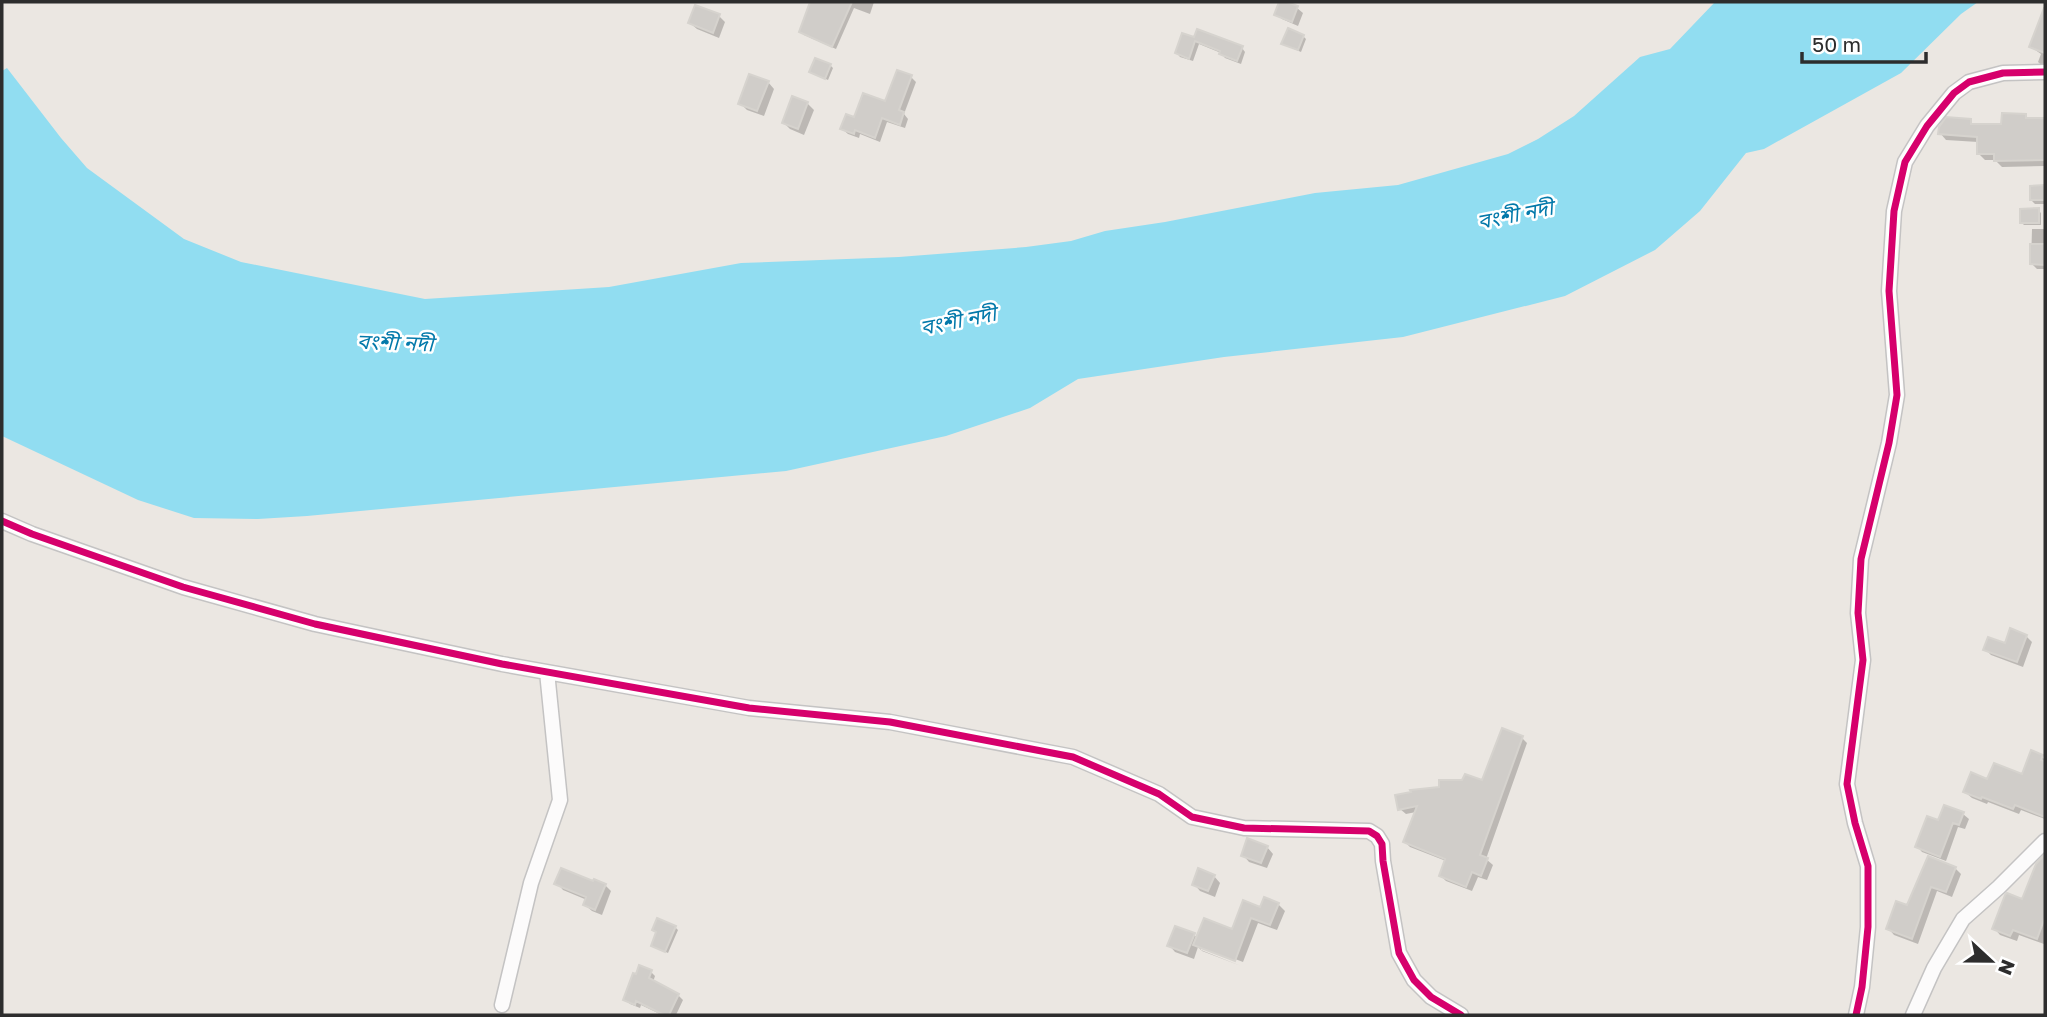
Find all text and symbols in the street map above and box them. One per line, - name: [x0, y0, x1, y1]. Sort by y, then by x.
- scale bar: [1802, 21, 1926, 65]
- text: 50 m: [1812, 31, 1861, 57]
- water label: বংশী নদী: [1475, 193, 1559, 234]
- water label: বংশী নদী: [918, 299, 1002, 340]
- water label: বংশী নদী: [356, 328, 438, 356]
- north arrow: [1956, 926, 2026, 996]
- text: N: [1994, 957, 2021, 979]

